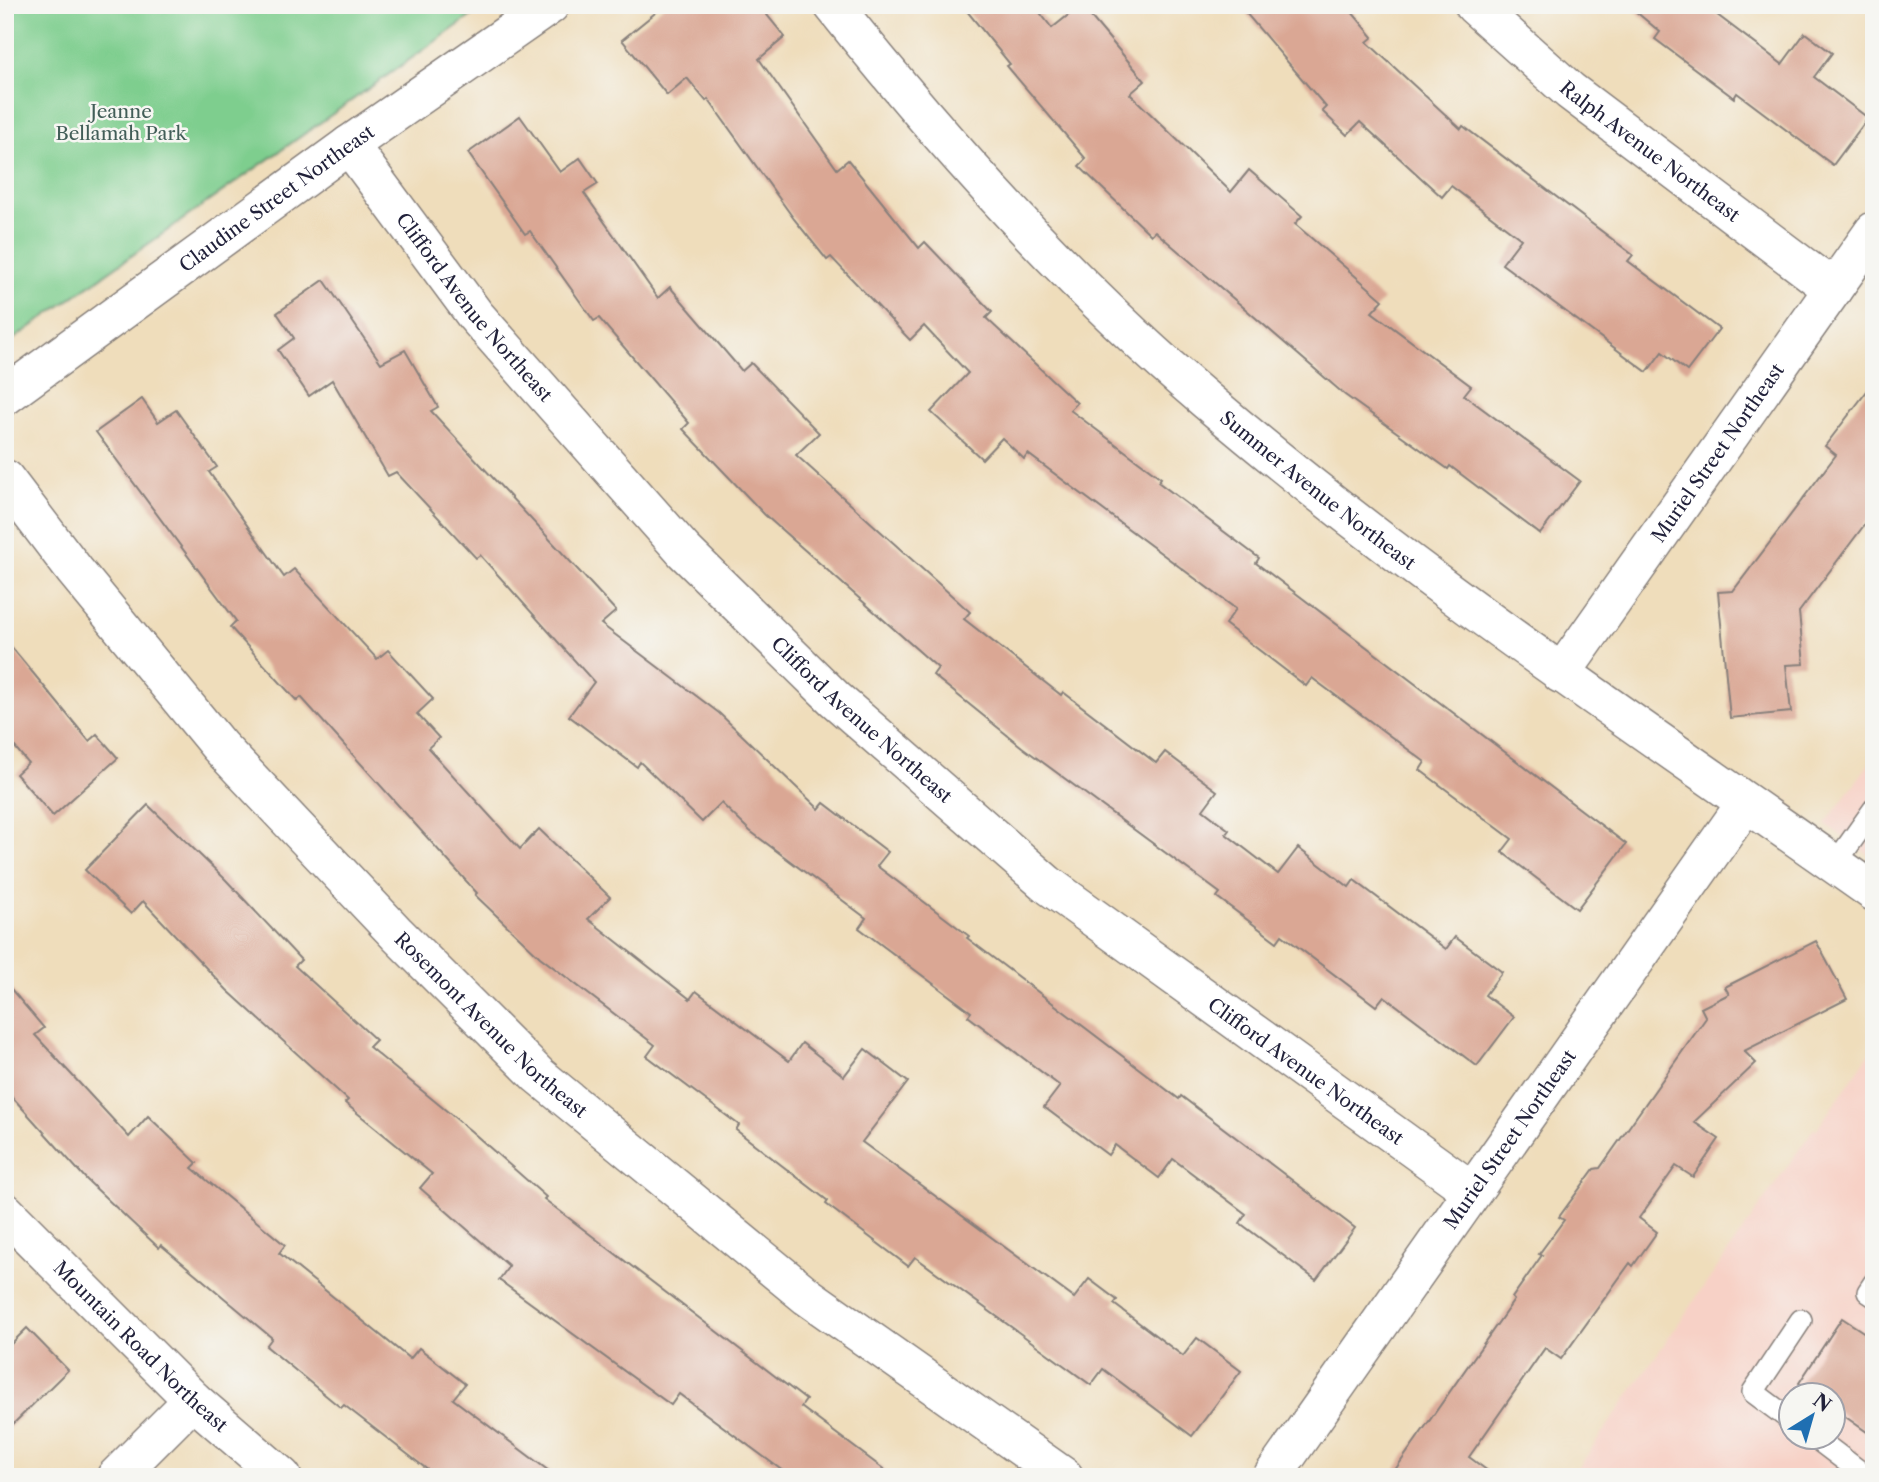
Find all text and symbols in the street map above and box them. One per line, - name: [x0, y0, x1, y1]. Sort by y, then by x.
- street label: Ralph Avenue Northeast: [1555, 76, 1744, 227]
- park label: Jeanne Bellamah Park: [55, 100, 188, 145]
- street label: Claudine Street Northeast: [175, 120, 379, 277]
- street label: Clifford Avenue Northeast: [391, 208, 557, 407]
- street label: Muriel Street Northeast: [1647, 359, 1789, 547]
- street label: Summer Avenue Northeast: [1215, 406, 1420, 575]
- street label: Clifford Avenue Northeast: [766, 632, 957, 808]
- street label: Rosemont Avenue Northeast: [390, 927, 592, 1123]
- street label: Clifford Avenue Northeast: [1203, 993, 1408, 1150]
- street label: Muriel Street Northeast: [1439, 1045, 1581, 1234]
- street label: Mountain Road Northeast: [49, 1256, 233, 1437]
- north arrow: [1778, 1380, 1848, 1450]
- text: N: [1808, 1389, 1835, 1417]

